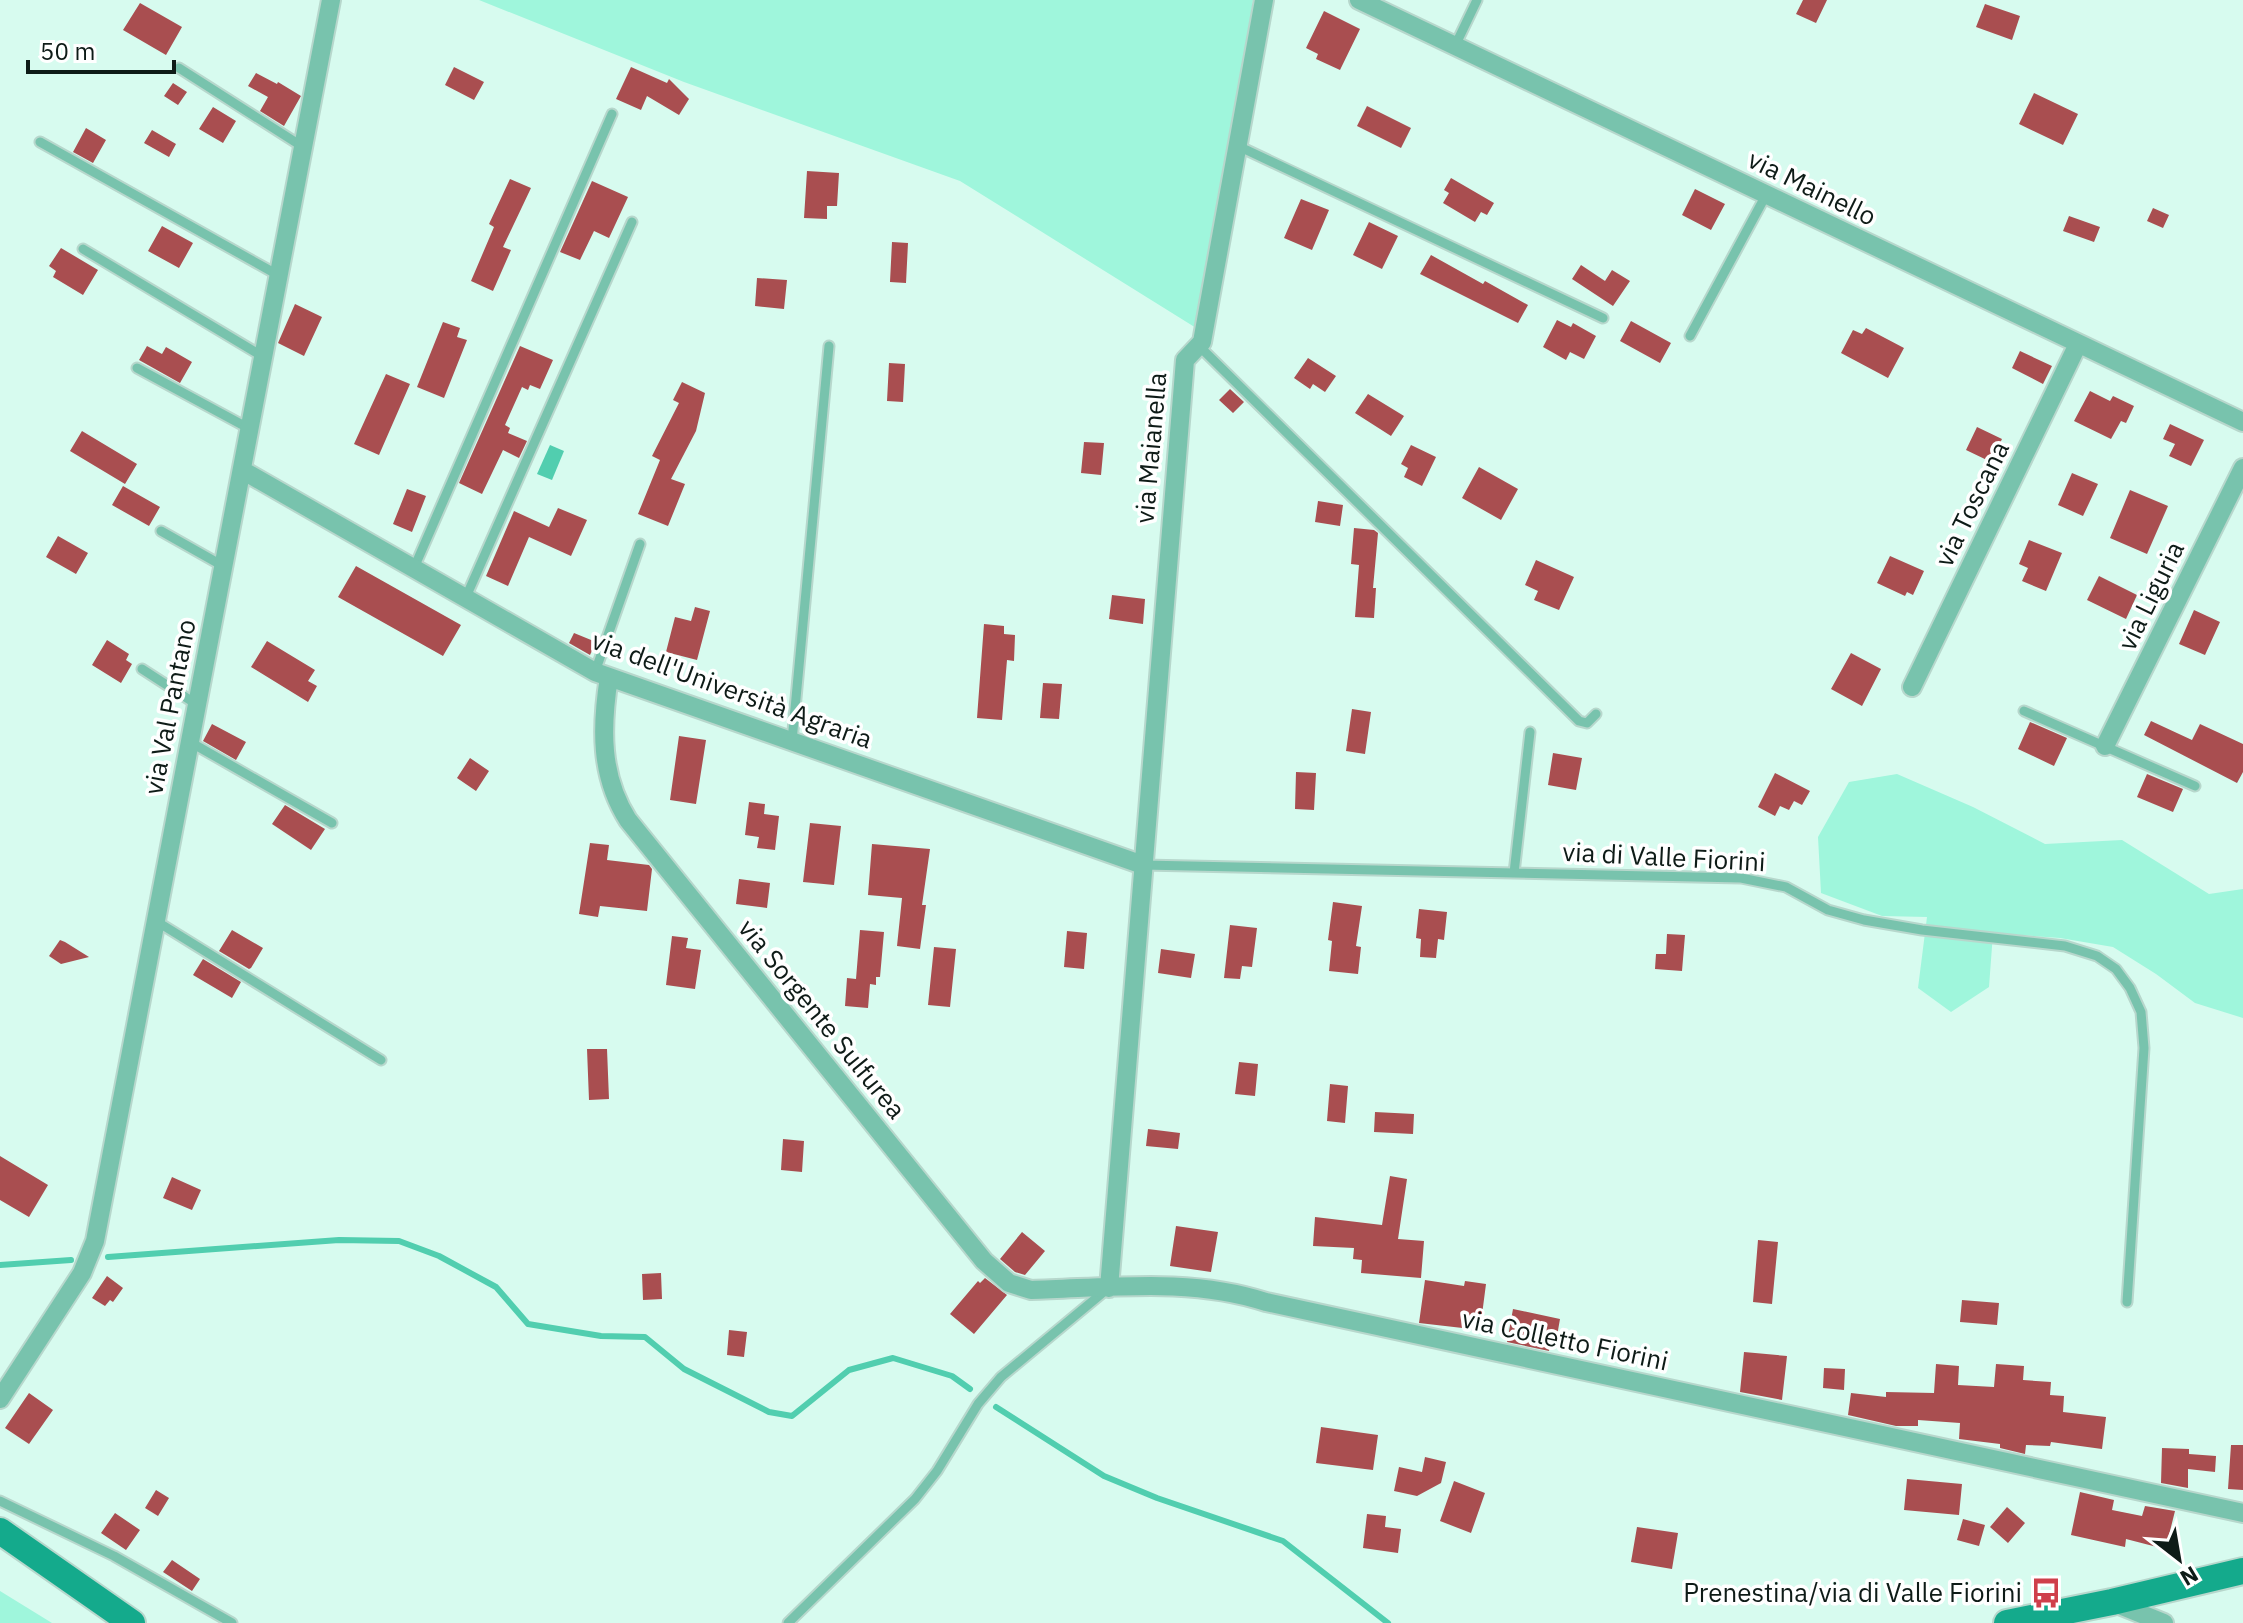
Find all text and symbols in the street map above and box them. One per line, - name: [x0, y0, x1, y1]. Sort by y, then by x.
- scale bar: [28, 24, 174, 74]
- text: 50 m: [40, 35, 95, 67]
- street label: via Mainello: [1743, 141, 1882, 233]
- street label: via Maianella: [1126, 371, 1174, 525]
- street label: via Toscana: [1926, 435, 2016, 572]
- street label: via Liguria: [2109, 535, 2191, 656]
- street label: via Val Pantano: [135, 616, 203, 797]
- street label: via dell'Università Agraria: [587, 622, 877, 756]
- street label: via di Valle Fiorini: [1562, 834, 1766, 878]
- street label: via Sorgente Sulfurea: [732, 911, 914, 1125]
- street label: via Colletto Fiorini: [1459, 1301, 1671, 1377]
- north arrow: [2139, 1519, 2219, 1599]
- text: N: [2175, 1560, 2204, 1593]
- place label: Prenestina/via di Valle Fiorini: [1683, 1575, 2022, 1609]
- bus stop icon: Prenestina/via di Valle Fiorini: [2029, 1576, 2063, 1610]

